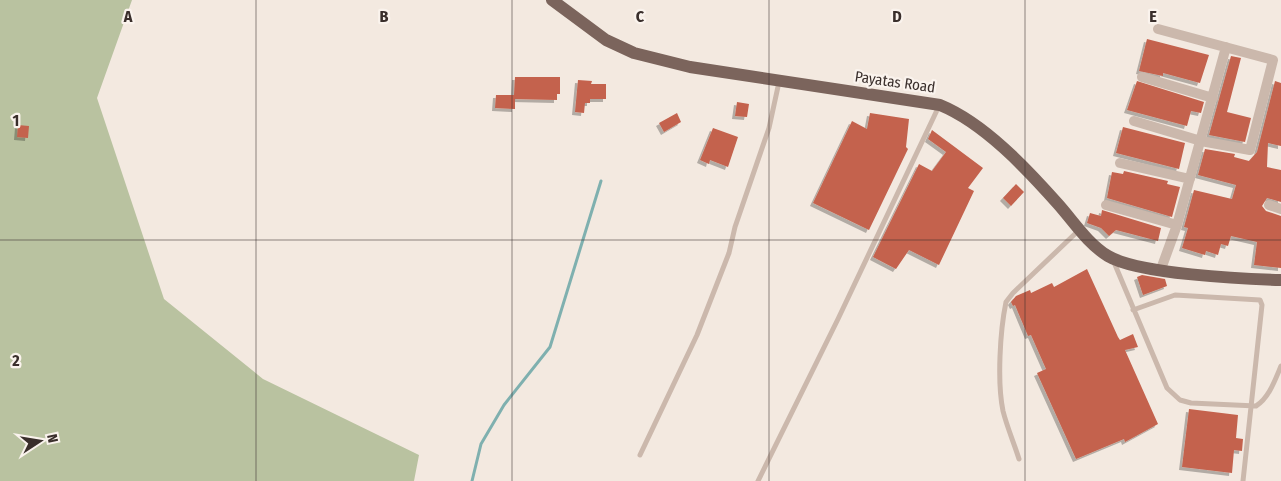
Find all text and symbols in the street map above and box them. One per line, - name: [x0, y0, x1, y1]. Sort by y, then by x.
- text: A: [123, 7, 133, 26]
- text: B: [380, 7, 389, 26]
- text: C: [636, 7, 645, 26]
- text: D: [892, 7, 902, 26]
- text: E: [1149, 7, 1157, 26]
- street label: Payatas Road: [854, 67, 936, 97]
- text: 1: [13, 111, 19, 130]
- text: 2: [11, 351, 20, 370]
- north arrow: [15, 416, 65, 466]
- text: N: [43, 433, 61, 444]

